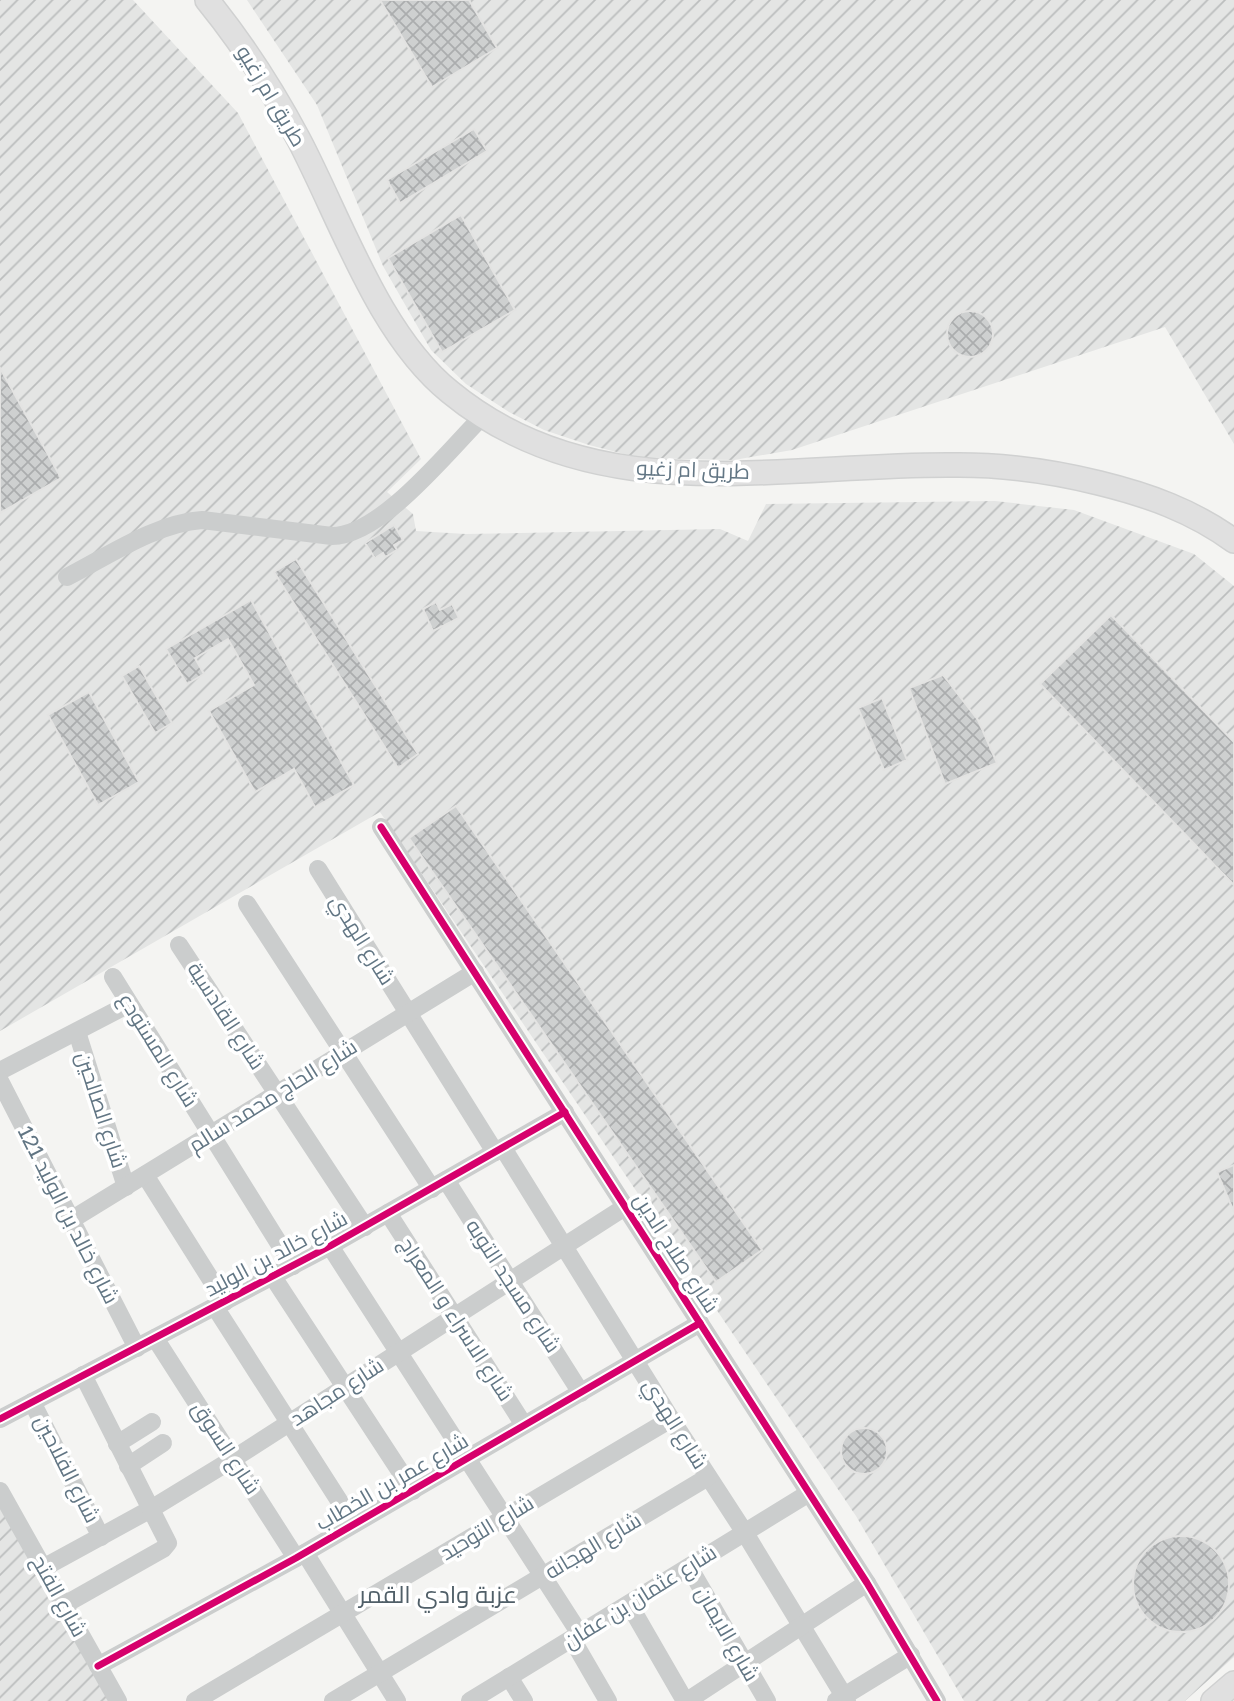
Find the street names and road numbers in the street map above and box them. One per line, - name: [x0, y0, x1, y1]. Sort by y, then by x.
- street label: طريق ام زغيو: [230, 40, 312, 152]
- street label: طريق ام زغيو: [636, 454, 750, 486]
- street label: شارع الهدي: [322, 890, 401, 991]
- street label: شارع القادسية: [181, 957, 271, 1075]
- street label: شارع المستودع: [112, 988, 204, 1112]
- street label: شارع الحاج محمد سالم: [183, 1033, 363, 1159]
- street label: شارع الصالحين: [69, 1048, 133, 1172]
- street label: شارع خالد بن الوليد 121: [11, 1121, 125, 1309]
- street label: شارع صلاح الدين: [627, 1188, 725, 1318]
- street label: شارع خالد بن الوليد: [200, 1204, 352, 1304]
- street label: شارع مسجد التوبه: [459, 1214, 567, 1358]
- street label: شارع الاسراء و المعراج: [392, 1231, 520, 1407]
- street label: شارع مجاهد: [285, 1351, 389, 1433]
- street label: شارع الهدي: [635, 1374, 714, 1475]
- street label: شارع السوق: [185, 1396, 267, 1500]
- street label: شارع الفلاحين: [28, 1410, 106, 1528]
- street label: شارع عمر بن الخطاب: [310, 1427, 474, 1537]
- street label: شارع التوحيد: [435, 1489, 539, 1567]
- street label: شارع الهجانه: [540, 1506, 646, 1586]
- street label: شارع عثمان بن عفان: [558, 1539, 722, 1655]
- street label: شارع الفتح: [25, 1550, 93, 1642]
- street label: شارع الايمان: [689, 1581, 765, 1687]

